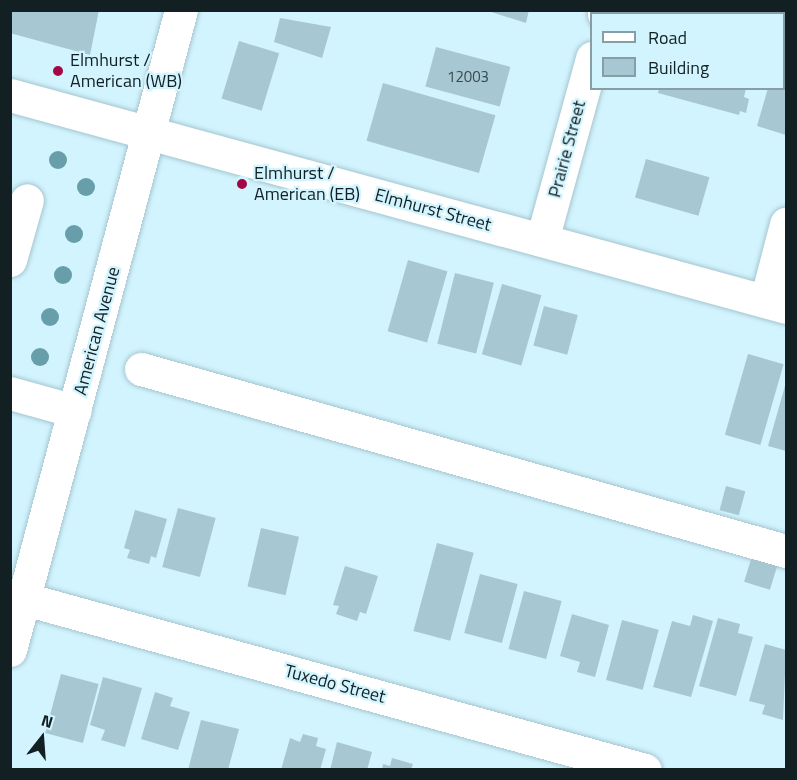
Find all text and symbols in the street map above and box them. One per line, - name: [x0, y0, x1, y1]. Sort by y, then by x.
- legend: [590, 12, 785, 90]
- text: Road: [648, 24, 687, 51]
- place label: Elmhurst / American (WB): [70, 50, 182, 92]
- text: Building: [648, 54, 709, 81]
- marker: Elmhurst / American (WB): [51, 64, 65, 78]
- house number: 12003: [447, 68, 489, 86]
- street label: Prairie Street: [544, 98, 590, 200]
- place label: Elmhurst / American (EB): [254, 163, 360, 206]
- marker: Elmhurst / American (EB): [235, 177, 249, 191]
- street label: Elmhurst Street: [372, 184, 494, 236]
- street label: American Avenue: [70, 265, 124, 397]
- street label: Tuxedo Street: [282, 660, 388, 708]
- north arrow: [12, 708, 72, 768]
- text: N: [38, 708, 56, 734]

